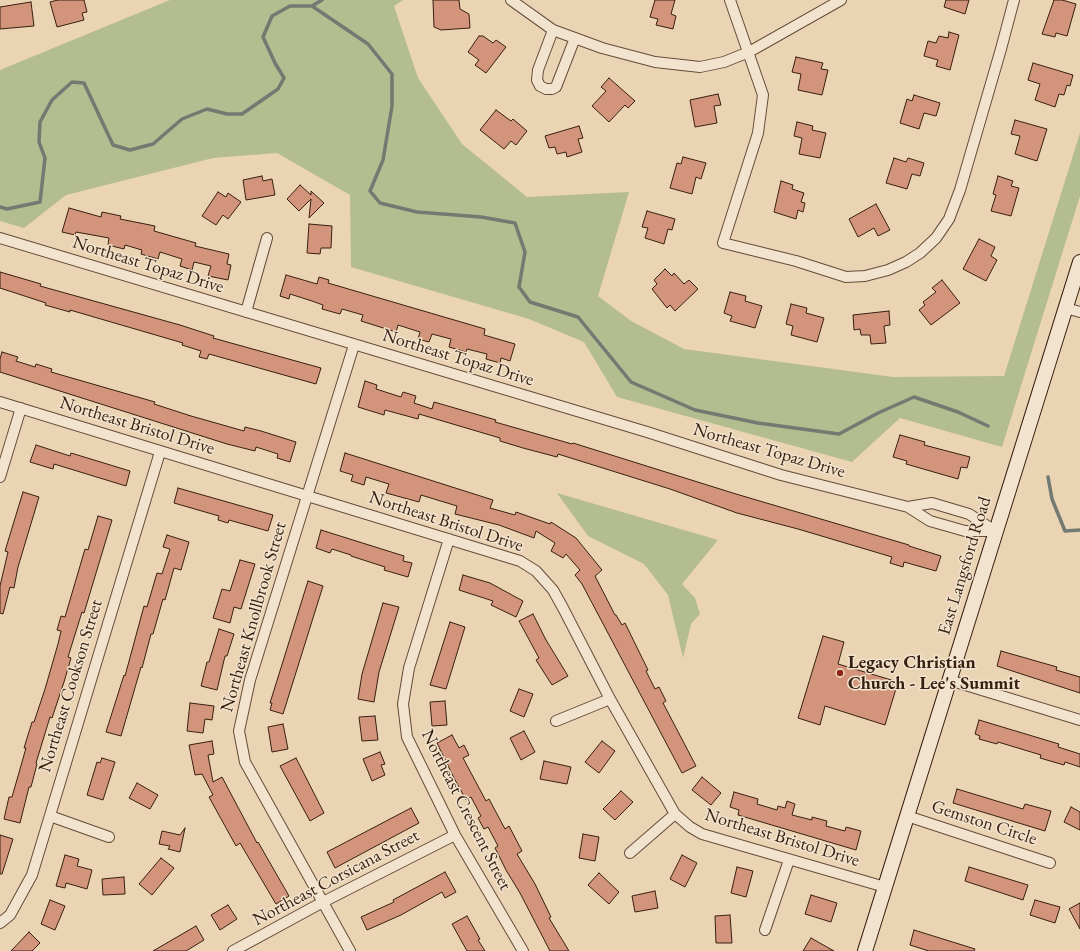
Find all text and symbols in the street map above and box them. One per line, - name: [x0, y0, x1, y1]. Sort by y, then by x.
- street label: Northeast Topaz Drive: [70, 232, 226, 298]
- street label: Northeast Topaz Drive: [380, 325, 536, 391]
- street label: Northeast Bristol Drive: [57, 392, 217, 460]
- street label: Northeast Topaz Drive: [691, 419, 847, 483]
- street label: Northeast Bristol Drive: [366, 487, 526, 557]
- street label: East Langsford Road: [934, 494, 996, 638]
- street label: Northeast Knollbrook Street: [216, 519, 292, 715]
- street label: Northeast Cookson Street: [34, 597, 108, 775]
- place label: Legacy Christian Church - Lee's Summit: [848, 652, 1020, 694]
- marker: Legacy Christian Church - Lee's Summit: [835, 668, 845, 678]
- street label: Northeast Crescent Street: [416, 726, 516, 894]
- street label: Gemston Circle: [929, 796, 1039, 850]
- street label: Northeast Bristol Drive: [702, 804, 862, 872]
- street label: Northeast Corsicana Street: [249, 825, 423, 931]

